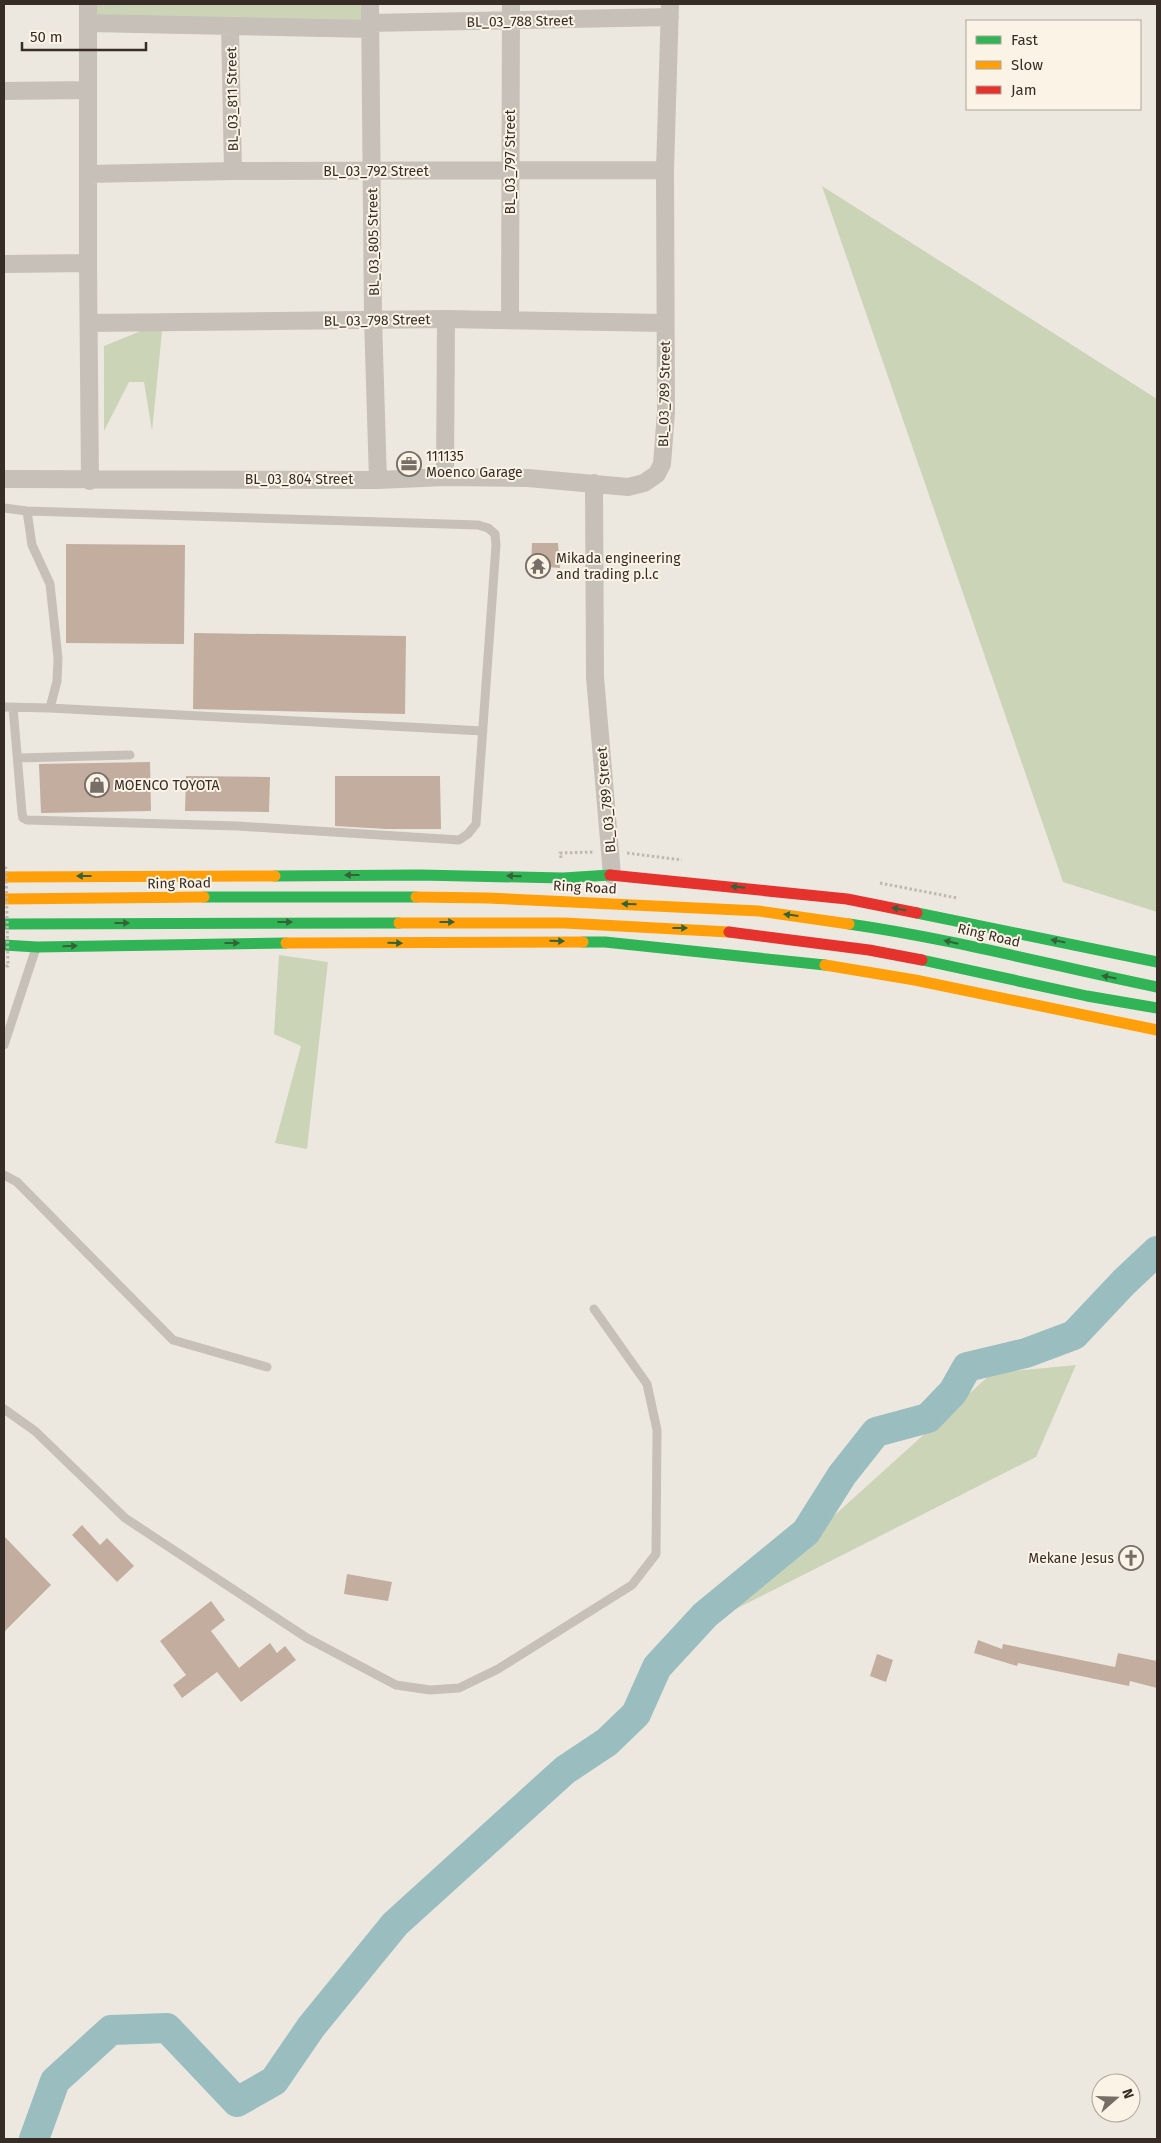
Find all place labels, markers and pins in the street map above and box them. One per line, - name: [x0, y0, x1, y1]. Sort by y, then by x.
- place label: 111135 Moenco Garage: [426, 448, 523, 481]
- office icon: 111135 Moenco Garage: [396, 451, 422, 477]
- place label: Mikada engineering and trading p.l.c: [556, 550, 681, 583]
- temple icon: Mikada engineering and trading p.l.c: [525, 553, 551, 579]
- shop icon: MOENCO TOYOTA: [84, 772, 110, 798]
- place label: MOENCO TOYOTA: [114, 777, 219, 794]
- church icon: Mekane Jesus: [1118, 1545, 1144, 1571]
- place label: Mekane Jesus: [1028, 1550, 1114, 1567]

